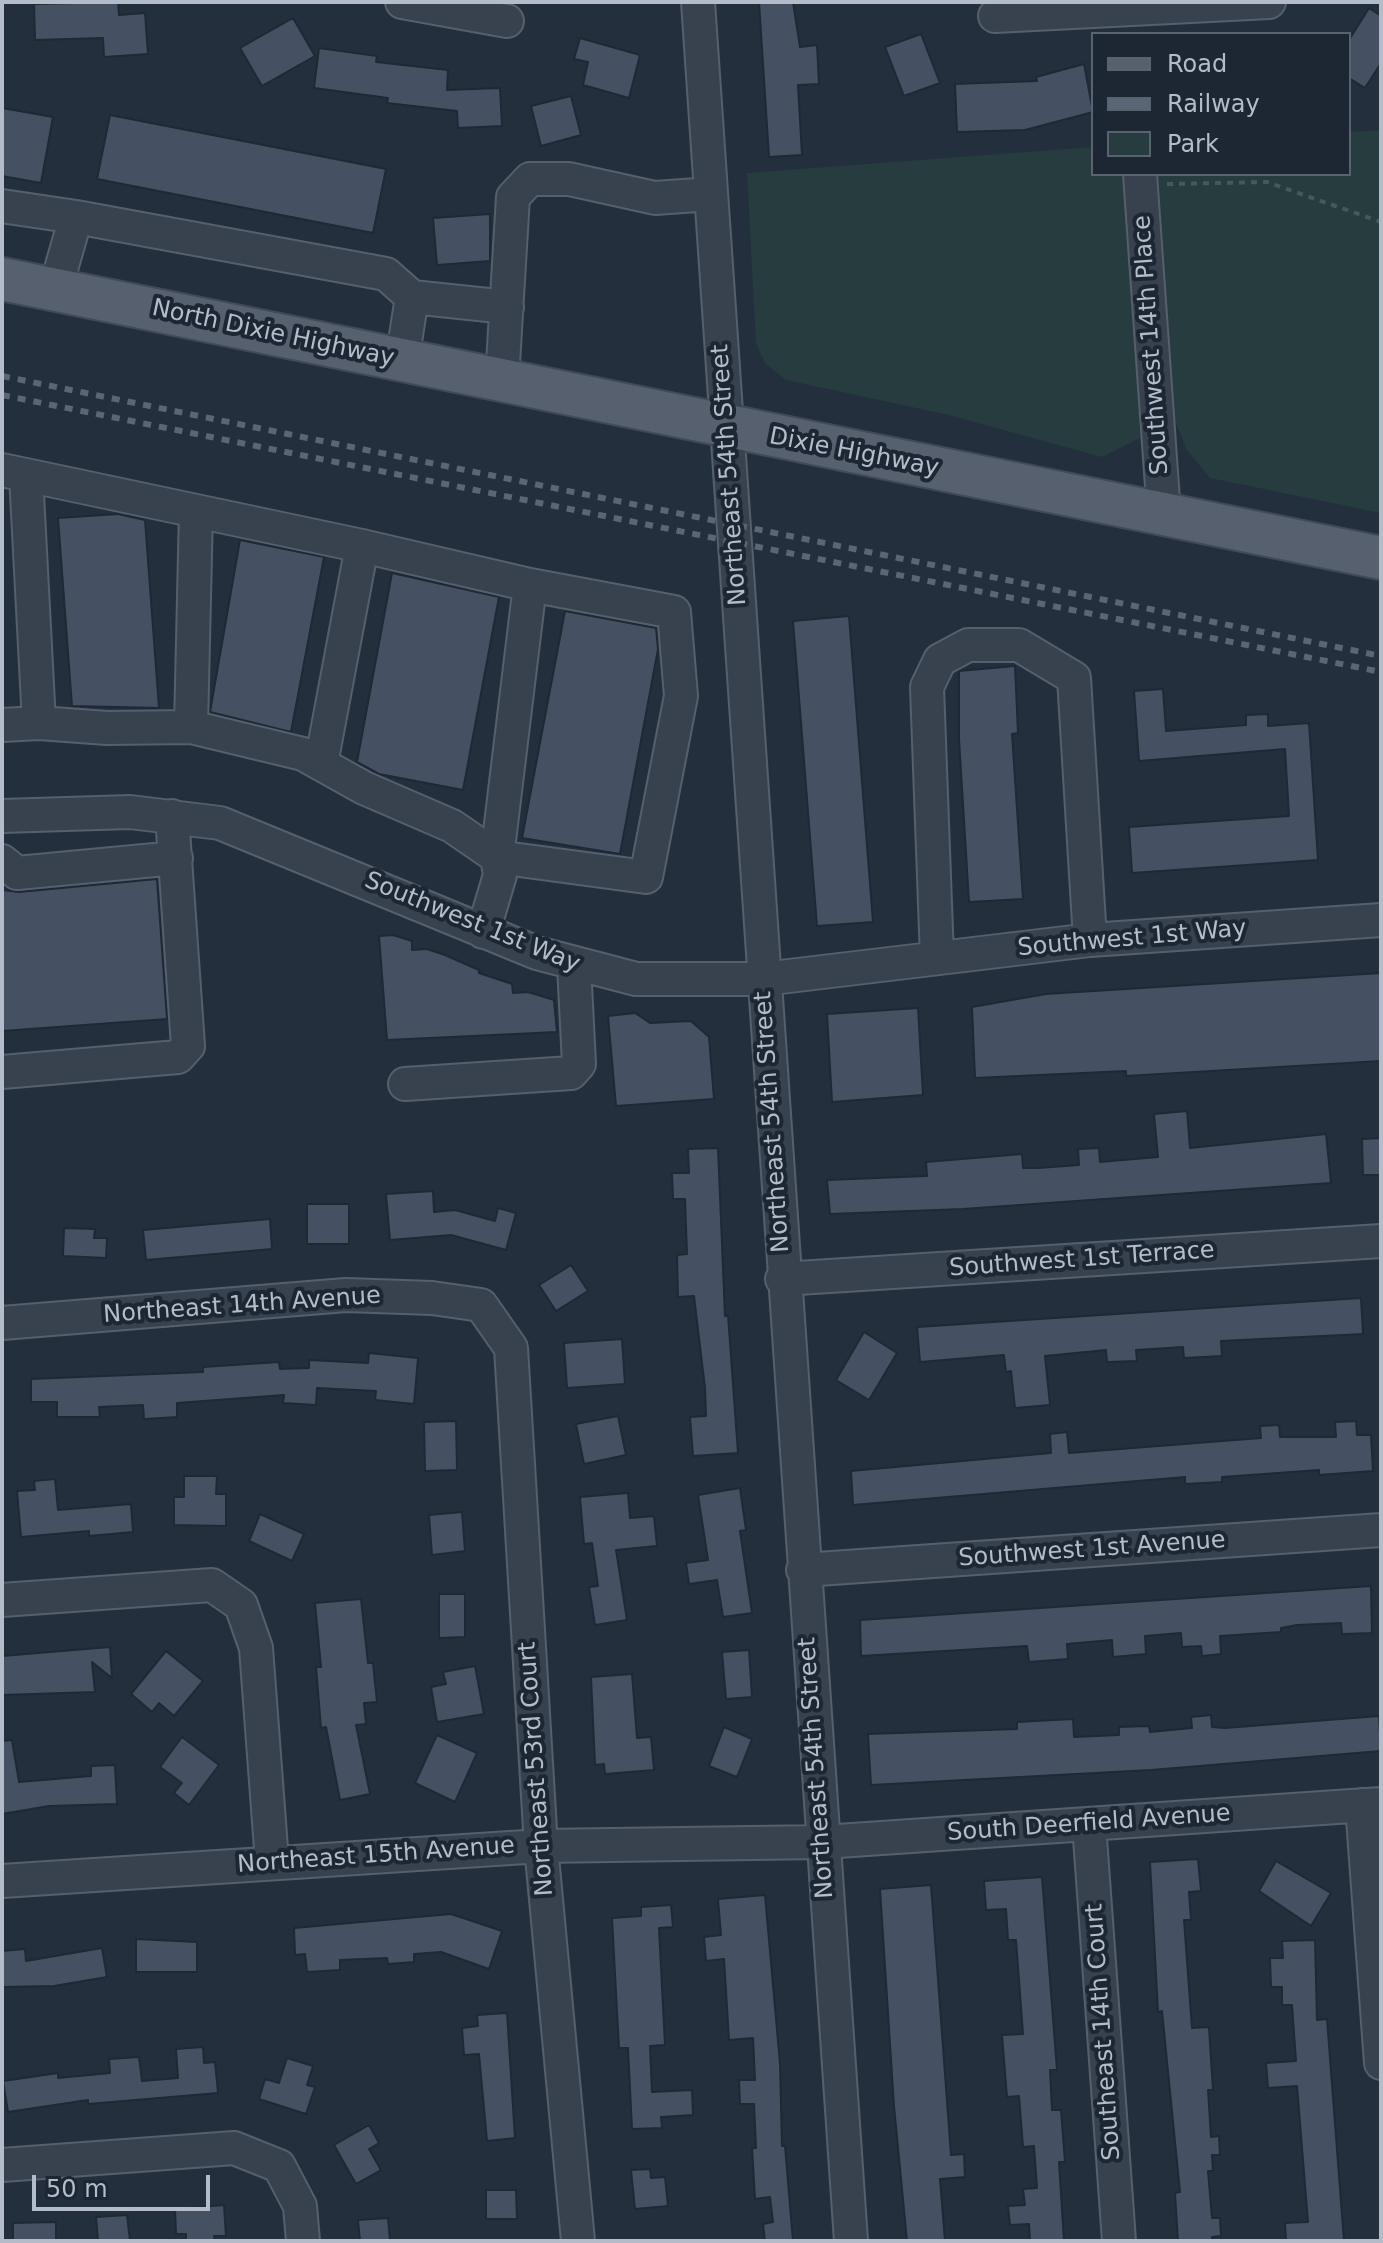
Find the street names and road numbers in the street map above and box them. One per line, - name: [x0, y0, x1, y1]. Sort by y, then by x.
- street label: Southwest 14th Place: [1129, 214, 1175, 476]
- street label: North Dixie Highway: [149, 294, 397, 374]
- street label: Northeast 54th Street: [707, 343, 753, 607]
- street label: Dixie Highway: [767, 422, 941, 484]
- street label: Southwest 1st Way: [360, 867, 584, 979]
- street label: Southwest 1st Way: [1016, 915, 1248, 963]
- street label: Northeast 54th Street: [750, 990, 796, 1254]
- street label: Southwest 1st Terrace: [948, 1236, 1216, 1284]
- street label: Northeast 14th Avenue: [102, 1282, 382, 1330]
- street label: Southwest 1st Avenue: [957, 1526, 1227, 1574]
- street label: Northeast 54th Street: [794, 1636, 840, 1900]
- street label: Northeast 53rd Court: [514, 1641, 560, 1897]
- street label: South Deerfield Avenue: [946, 1800, 1232, 1848]
- street label: Northeast 15th Avenue: [236, 1832, 516, 1880]
- street label: Southeast 14th Court: [1081, 1903, 1127, 2161]

